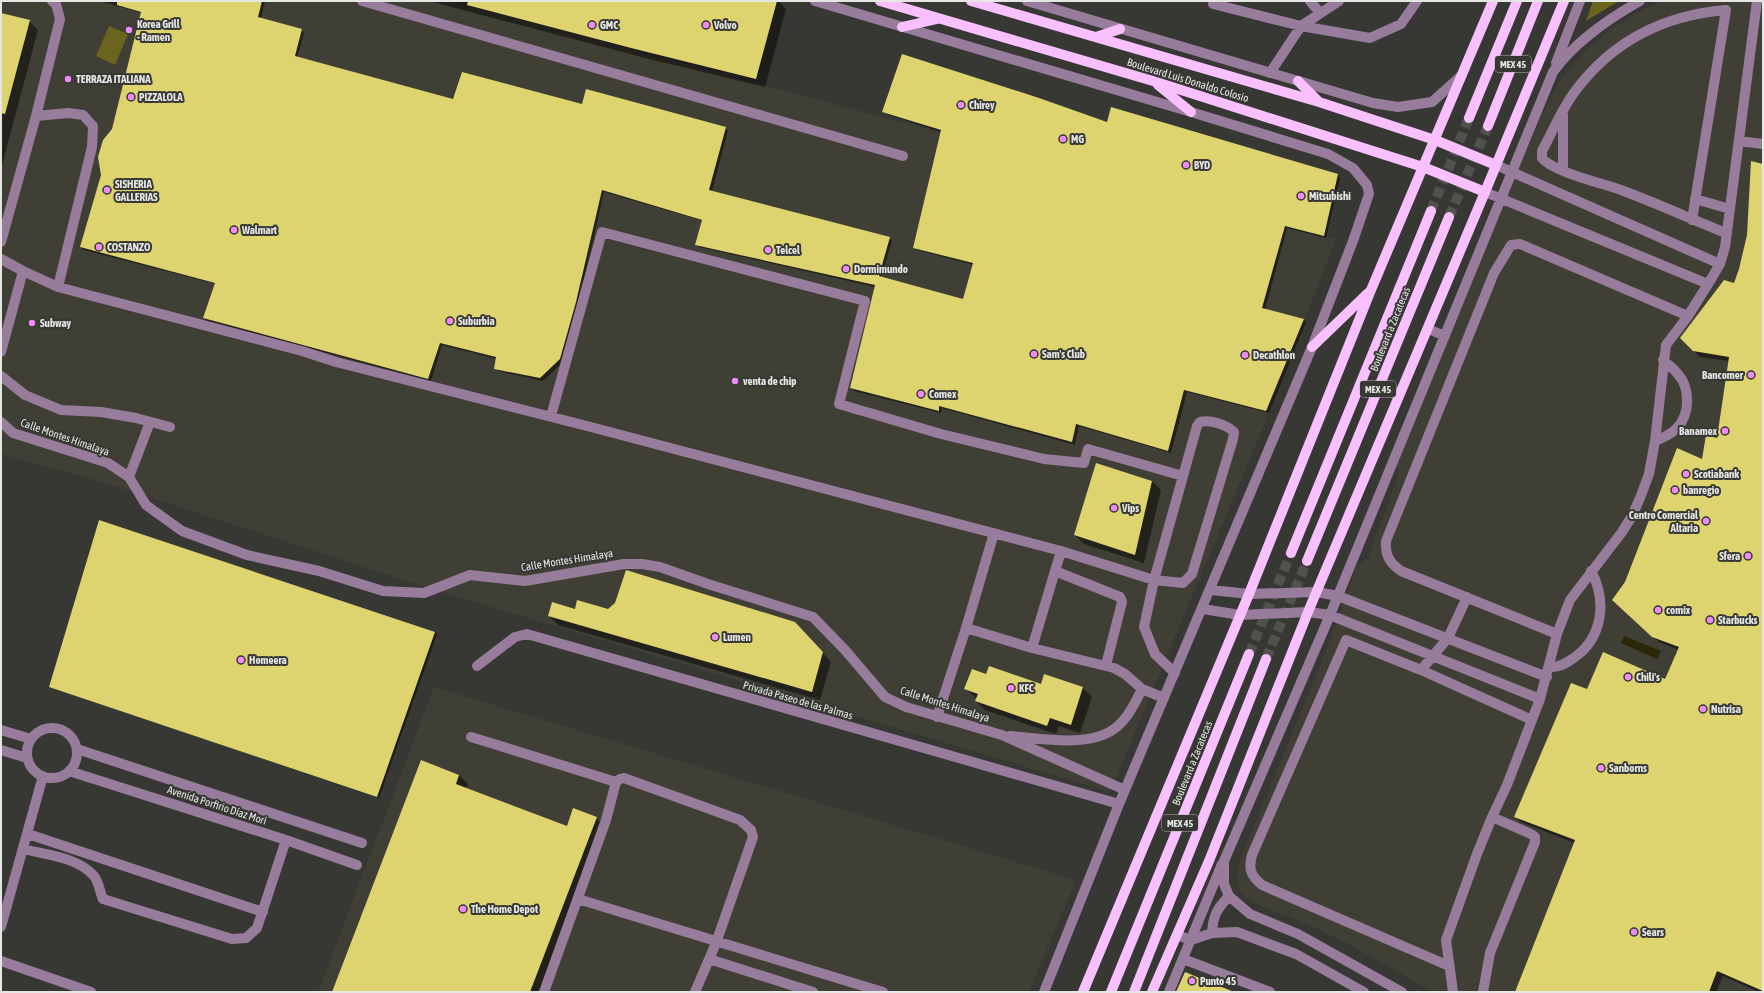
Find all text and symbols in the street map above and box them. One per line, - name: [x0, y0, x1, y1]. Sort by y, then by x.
- place label: Korea Grill - Ramen: [137, 18, 181, 43]
- place label: GMC: [600, 19, 618, 31]
- place label: Volvo: [713, 19, 737, 31]
- marker: GMC: [587, 20, 597, 30]
- marker: Volvo: [701, 20, 711, 30]
- marker: Korea Grill - Ramen: [124, 25, 134, 35]
- street label: Boulevard Luis Donaldo Colosio: [1126, 56, 1250, 104]
- road number: MEX 45: [1495, 56, 1531, 72]
- place label: TERRAZA ITALIANA: [76, 73, 151, 85]
- marker: TERRAZA ITALIANA: [63, 74, 73, 84]
- place label: PIZZALOLA: [139, 91, 183, 103]
- marker: PIZZALOLA: [126, 92, 136, 102]
- place label: Chirey: [969, 99, 995, 111]
- marker: Chirey: [956, 100, 966, 110]
- place label: MG: [1071, 133, 1084, 145]
- marker: MG: [1058, 134, 1068, 144]
- place label: BYD: [1194, 159, 1210, 171]
- marker: BYD: [1181, 160, 1191, 170]
- place label: SISHERIA GALLERIAS: [115, 178, 158, 203]
- marker: SISHERIA GALLERIAS: [102, 185, 112, 195]
- place label: Mitsubishi: [1309, 190, 1351, 202]
- marker: Mitsubishi: [1296, 191, 1306, 201]
- place label: Walmart: [241, 224, 278, 236]
- marker: Walmart: [229, 225, 239, 235]
- place label: COSTANZO: [107, 241, 151, 253]
- marker: COSTANZO: [94, 242, 104, 252]
- place label: Telcel: [776, 244, 801, 256]
- marker: Telcel: [763, 245, 773, 255]
- place label: Dormimundo: [854, 263, 908, 275]
- marker: Dormimundo: [841, 264, 851, 274]
- street label: Boulevard a Zacatecas: [1368, 285, 1412, 373]
- place label: Suburbia: [458, 315, 495, 327]
- marker: Suburbia: [445, 316, 455, 326]
- place label: Subway: [40, 317, 72, 329]
- marker: Subway: [27, 318, 37, 328]
- place label: Sam's Club: [1042, 348, 1085, 360]
- marker: Sam's Club: [1029, 349, 1039, 359]
- place label: Decathlon: [1253, 349, 1295, 361]
- marker: Decathlon: [1240, 350, 1250, 360]
- place label: Bancomer: [1702, 369, 1744, 381]
- marker: Bancomer: [1746, 370, 1756, 380]
- place label: venta de chip: [743, 375, 796, 387]
- marker: venta de chip: [730, 376, 740, 386]
- road number: MEX 45: [1360, 381, 1396, 397]
- place label: Comex: [929, 388, 957, 400]
- marker: Comex: [916, 389, 926, 399]
- street label: Calle Montes Himalaya: [19, 416, 111, 458]
- place label: Banamex: [1679, 425, 1718, 437]
- marker: Banamex: [1720, 426, 1730, 436]
- place label: Scotiabank: [1694, 468, 1739, 480]
- marker: Scotiabank: [1681, 469, 1691, 479]
- place label: banregio: [1683, 484, 1719, 496]
- marker: banregio: [1670, 485, 1680, 495]
- place label: Vips: [1121, 502, 1139, 514]
- marker: Vips: [1109, 503, 1119, 513]
- place label: Centro Comercial Altaria: [1629, 509, 1699, 534]
- marker: Centro Comercial Altaria: [1701, 516, 1711, 526]
- street label: Calle Montes Himalaya: [520, 547, 614, 573]
- place label: Sfera: [1719, 550, 1740, 562]
- marker: Sfera: [1743, 551, 1753, 561]
- place label: comix: [1666, 604, 1691, 616]
- marker: comix: [1653, 605, 1663, 615]
- place label: Starbucks: [1718, 614, 1758, 626]
- marker: Starbucks: [1705, 615, 1715, 625]
- place label: Lumen: [723, 631, 751, 643]
- marker: Lumen: [710, 632, 720, 642]
- place label: Homeera: [249, 654, 287, 666]
- marker: Homeera: [236, 655, 246, 665]
- place label: Chili's: [1636, 671, 1660, 683]
- marker: Chili's: [1623, 672, 1633, 682]
- street label: Privada Paseo de las Palmas: [742, 679, 854, 721]
- place label: KFC: [1019, 682, 1034, 694]
- marker: KFC: [1006, 683, 1016, 693]
- street label: Calle Montes Himalaya: [899, 684, 991, 724]
- place label: Nutrisa: [1711, 703, 1741, 715]
- marker: Nutrisa: [1698, 704, 1708, 714]
- street label: Boulevard a Zacatecas: [1170, 719, 1214, 807]
- place label: Sanborns: [1609, 762, 1647, 774]
- marker: Sanborns: [1596, 763, 1606, 773]
- street label: Avenida Porfirio Díaz Mori: [166, 783, 268, 827]
- road number: MEX 45: [1162, 815, 1198, 831]
- place label: The Home Depot: [471, 903, 539, 915]
- marker: The Home Depot: [458, 904, 468, 914]
- place label: Sears: [1642, 926, 1664, 938]
- marker: Sears: [1629, 927, 1639, 937]
- place label: Punto 45: [1200, 975, 1236, 987]
- marker: Punto 45: [1187, 976, 1197, 986]

